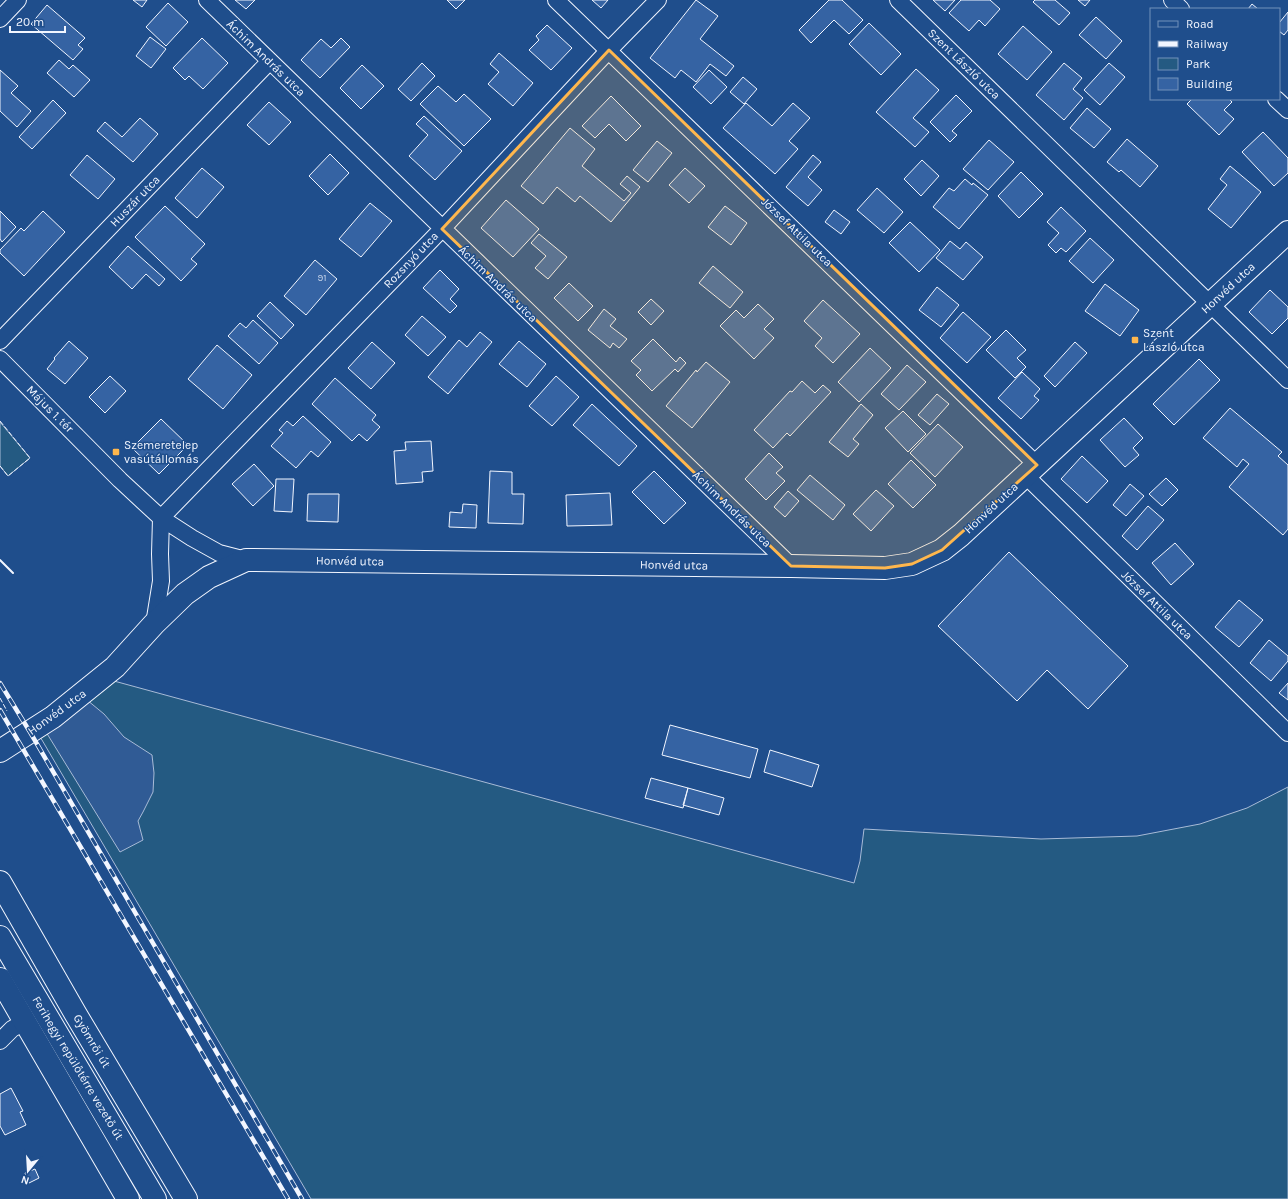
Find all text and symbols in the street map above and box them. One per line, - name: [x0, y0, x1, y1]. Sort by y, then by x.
- scale bar: [10, 8, 65, 34]
- legend: [1150, 8, 1280, 100]
- text: 20 m: [16, 15, 44, 29]
- street label: Áchim András utca: [224, 16, 309, 99]
- text: Road: [1186, 17, 1214, 31]
- street label: Szent László utca: [925, 26, 1003, 102]
- text: Railway: [1186, 37, 1228, 51]
- text: Park: [1186, 57, 1211, 71]
- text: Building: [1186, 77, 1233, 91]
- street label: Huszár utca: [107, 173, 163, 229]
- street label: József Attila utca: [759, 195, 835, 269]
- street label: Rozsnyó utca: [381, 229, 441, 291]
- street label: Áchim András utca: [456, 242, 541, 325]
- street label: Honvéd utca: [1198, 260, 1258, 316]
- house number: 91: [317, 272, 327, 284]
- place label: Szent László utca: [1143, 326, 1205, 354]
- marker: Szent László utca: [1130, 335, 1140, 345]
- street label: Május 1. tér: [24, 383, 77, 436]
- place label: Szemeretelep vasútállomás: [124, 438, 199, 466]
- marker: Szemeretelep vasútállomás: [111, 447, 121, 457]
- street label: Áchim András utca: [690, 467, 775, 550]
- street label: Honvéd utca: [961, 480, 1021, 536]
- street label: Honvéd utca: [316, 553, 384, 569]
- street label: Honvéd utca: [640, 557, 708, 573]
- street label: József Attila utca: [1119, 568, 1195, 642]
- street label: Honvéd utca: [25, 686, 89, 738]
- street label: Ferihegyi repülőtérre vezető út: [29, 994, 127, 1143]
- street label: Gyömrői út: [70, 1012, 114, 1071]
- north arrow: [8, 1151, 48, 1191]
- text: N: [19, 1173, 31, 1187]

